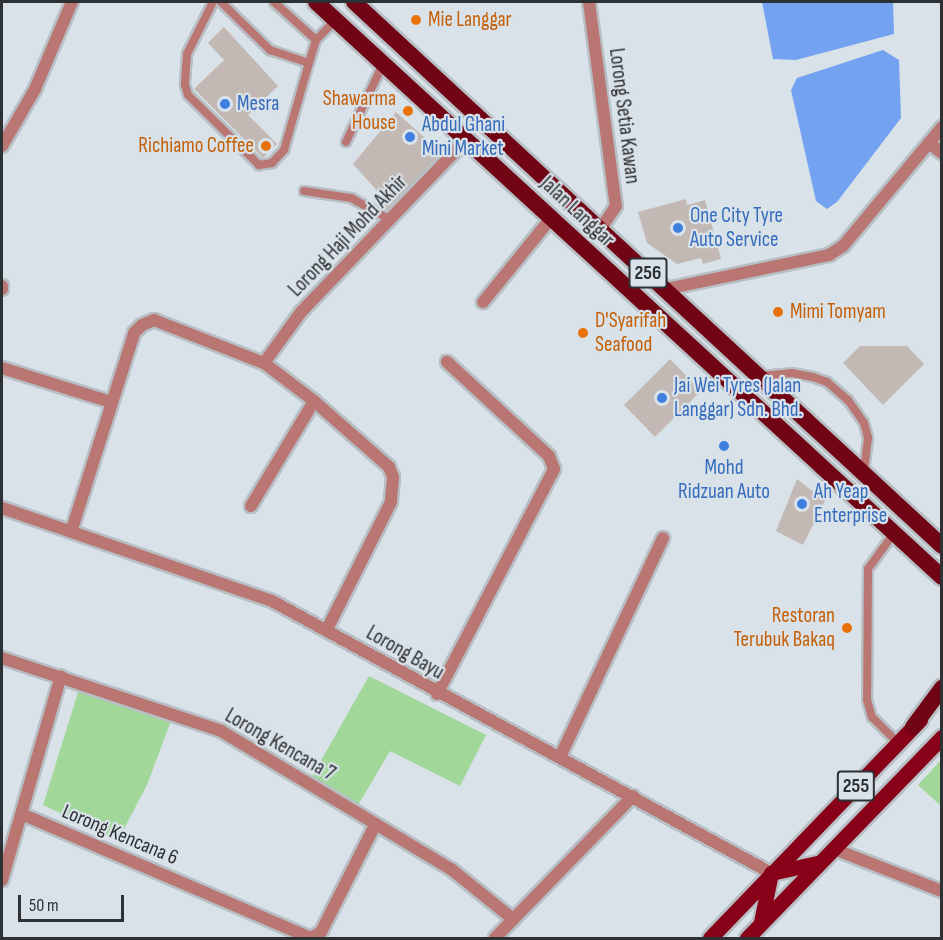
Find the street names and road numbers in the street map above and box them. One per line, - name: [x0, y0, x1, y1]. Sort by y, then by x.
- street label: Lorong Setia Kawan: [603, 47, 645, 185]
- street label: Lorong Haji Mohd Akhir: [284, 170, 412, 302]
- street label: Jalan Langgar: [535, 171, 619, 253]
- road number: 256: [628, 256, 668, 290]
- street label: Lorong Bayu: [362, 621, 448, 685]
- street label: Lorong Kencana 7: [220, 703, 340, 787]
- road number: 255: [836, 769, 876, 803]
- street label: Lorong Kencana 6: [58, 799, 182, 871]

